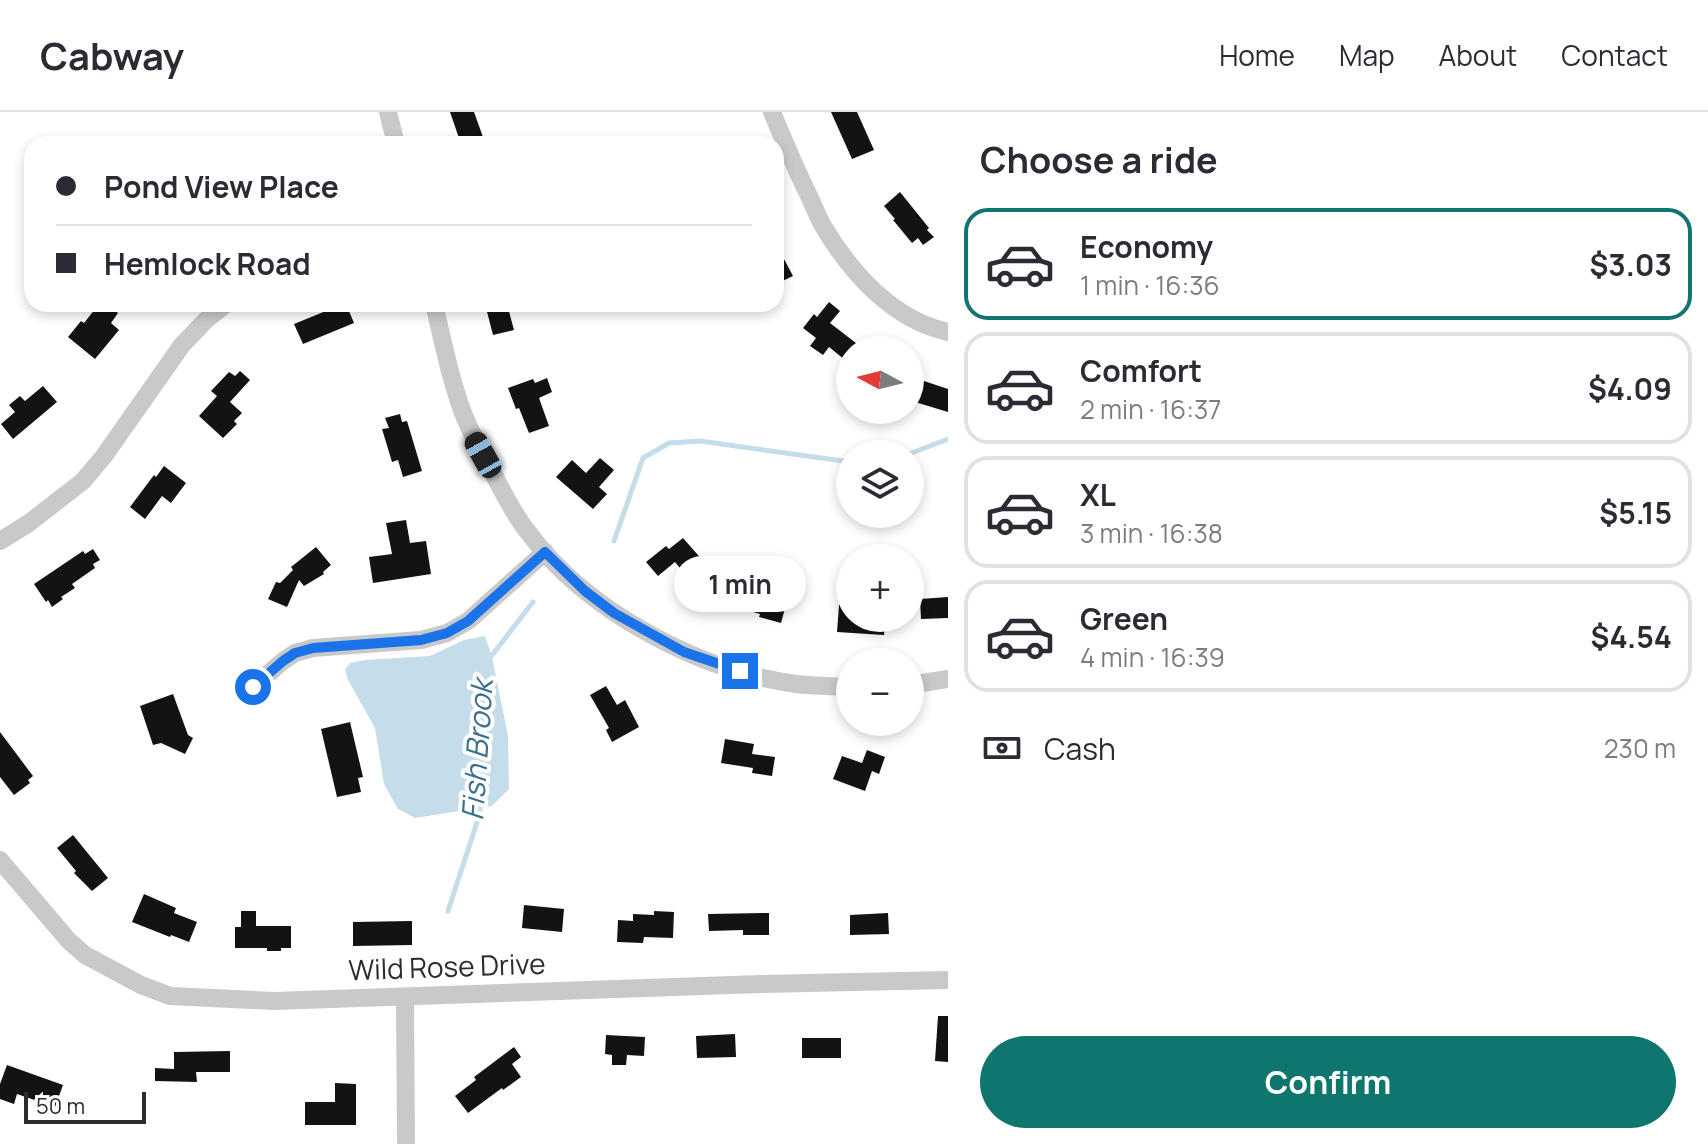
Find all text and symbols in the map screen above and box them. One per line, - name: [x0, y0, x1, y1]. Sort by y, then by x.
- text: Cabway: [40, 29, 184, 81]
- text: Home: [1219, 36, 1295, 74]
- text: Map: [1339, 36, 1395, 74]
- text: About: [1439, 36, 1517, 74]
- text: Contact: [1561, 36, 1668, 74]
- text: Choose a ride: [980, 135, 1218, 184]
- text: Pond View Place: [104, 166, 339, 207]
- text: Economy: [1080, 226, 1213, 267]
- icon: car: [984, 228, 1056, 300]
- text: Hemlock Road: [104, 243, 311, 284]
- text: $3.03: [1589, 244, 1672, 285]
- text: 1 min · 16:36: [1080, 267, 1220, 303]
- north arrow: [836, 336, 924, 424]
- map controls: [836, 336, 924, 736]
- text: Comfort: [1080, 350, 1202, 391]
- icon: car: [984, 352, 1056, 424]
- text: $4.09: [1588, 368, 1672, 409]
- text: 2 min · 16:37: [1080, 391, 1221, 427]
- car: [461, 428, 505, 482]
- button: layers: [836, 440, 924, 528]
- text: XL: [1080, 474, 1116, 515]
- icon: car: [984, 476, 1056, 548]
- text: $5.15: [1599, 492, 1672, 533]
- text: 3 min · 16:38: [1080, 515, 1223, 551]
- button: +: [836, 544, 924, 632]
- callout: 1 min: [674, 555, 806, 611]
- text: 1 min: [708, 566, 772, 602]
- text: Green: [1080, 598, 1168, 639]
- icon: car: [984, 600, 1056, 672]
- text: $4.54: [1591, 616, 1672, 657]
- text: 4 min · 16:39: [1080, 639, 1225, 675]
- button: −: [836, 648, 924, 736]
- route end: [722, 653, 758, 689]
- route start: [235, 669, 271, 705]
- water label: Fish Brook: [451, 674, 502, 822]
- icon: cash: [980, 726, 1024, 770]
- text: Cash: [1044, 728, 1116, 769]
- text: 230 m: [1604, 730, 1676, 766]
- street label: Wild Rose Drive: [348, 944, 546, 988]
- button: Confirm: [980, 1036, 1676, 1128]
- scale bar: [24, 1088, 146, 1124]
- text: 50 m: [36, 1091, 85, 1121]

